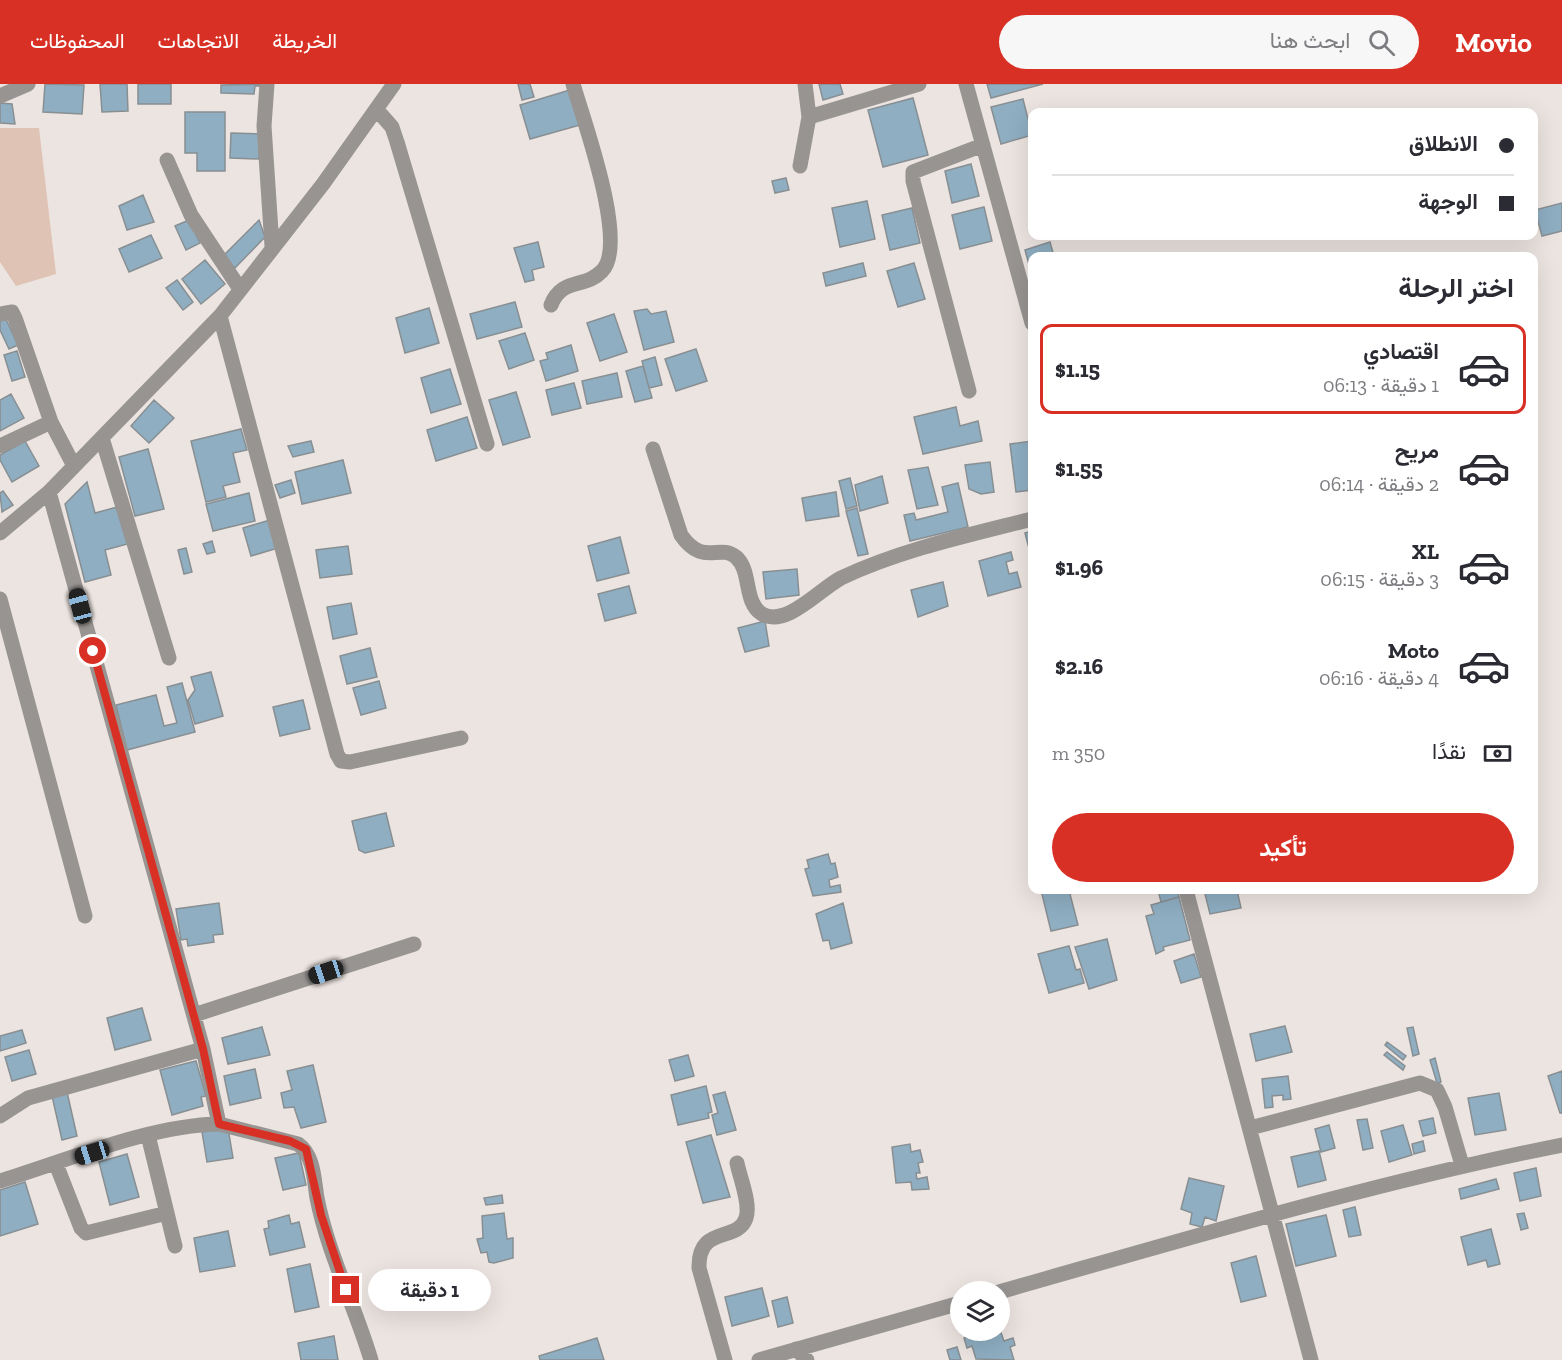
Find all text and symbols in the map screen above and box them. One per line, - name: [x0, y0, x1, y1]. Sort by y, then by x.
- search box: [999, 15, 1419, 69]
- icon: search: [1365, 26, 1398, 59]
- text: Movio: [1455, 26, 1532, 59]
- text: ابحث هنا: [1270, 27, 1350, 54]
- text: المحفوظات: [30, 28, 125, 53]
- text: الاتجاهات: [158, 28, 239, 53]
- text: الخريطة: [272, 28, 337, 53]
- text: الانطلاق: [1409, 130, 1478, 157]
- text: الوجهة: [1418, 188, 1478, 215]
- text: اختر الرحلة: [1398, 272, 1514, 304]
- text: اقتصادي: [1363, 338, 1439, 365]
- icon: car: [1457, 342, 1511, 396]
- text: $1.15: [1055, 356, 1100, 383]
- text: 1 دقيقة · 06:13: [1323, 373, 1439, 397]
- text: مريح: [1395, 437, 1439, 464]
- icon: car: [1457, 441, 1511, 495]
- text: $1.55: [1055, 455, 1103, 482]
- text: 2 دقيقة · 06:14: [1319, 472, 1439, 496]
- text: XL: [1412, 538, 1439, 565]
- icon: car: [1457, 540, 1511, 594]
- text: $1.96: [1055, 554, 1103, 581]
- text: 3 دقيقة · 06:15: [1320, 567, 1439, 591]
- car: [67, 586, 93, 626]
- route start: [79, 637, 106, 664]
- text: Moto: [1388, 637, 1439, 664]
- icon: car: [1457, 639, 1511, 693]
- text: $2.16: [1055, 653, 1103, 680]
- text: 4 دقيقة · 06:16: [1319, 666, 1439, 690]
- icon: cash: [1481, 737, 1514, 770]
- text: نقدًا: [1432, 738, 1466, 765]
- text: 350 m: [1052, 741, 1105, 765]
- button: تأكيد: [1052, 813, 1514, 882]
- car: [306, 958, 346, 986]
- car: [72, 1139, 112, 1167]
- callout: 1 دقيقة: [367, 1269, 490, 1311]
- route end: [332, 1276, 359, 1303]
- text: 1 دقيقة: [400, 1278, 459, 1302]
- map controls: [950, 1281, 1010, 1341]
- button: layers: [950, 1281, 1010, 1341]

